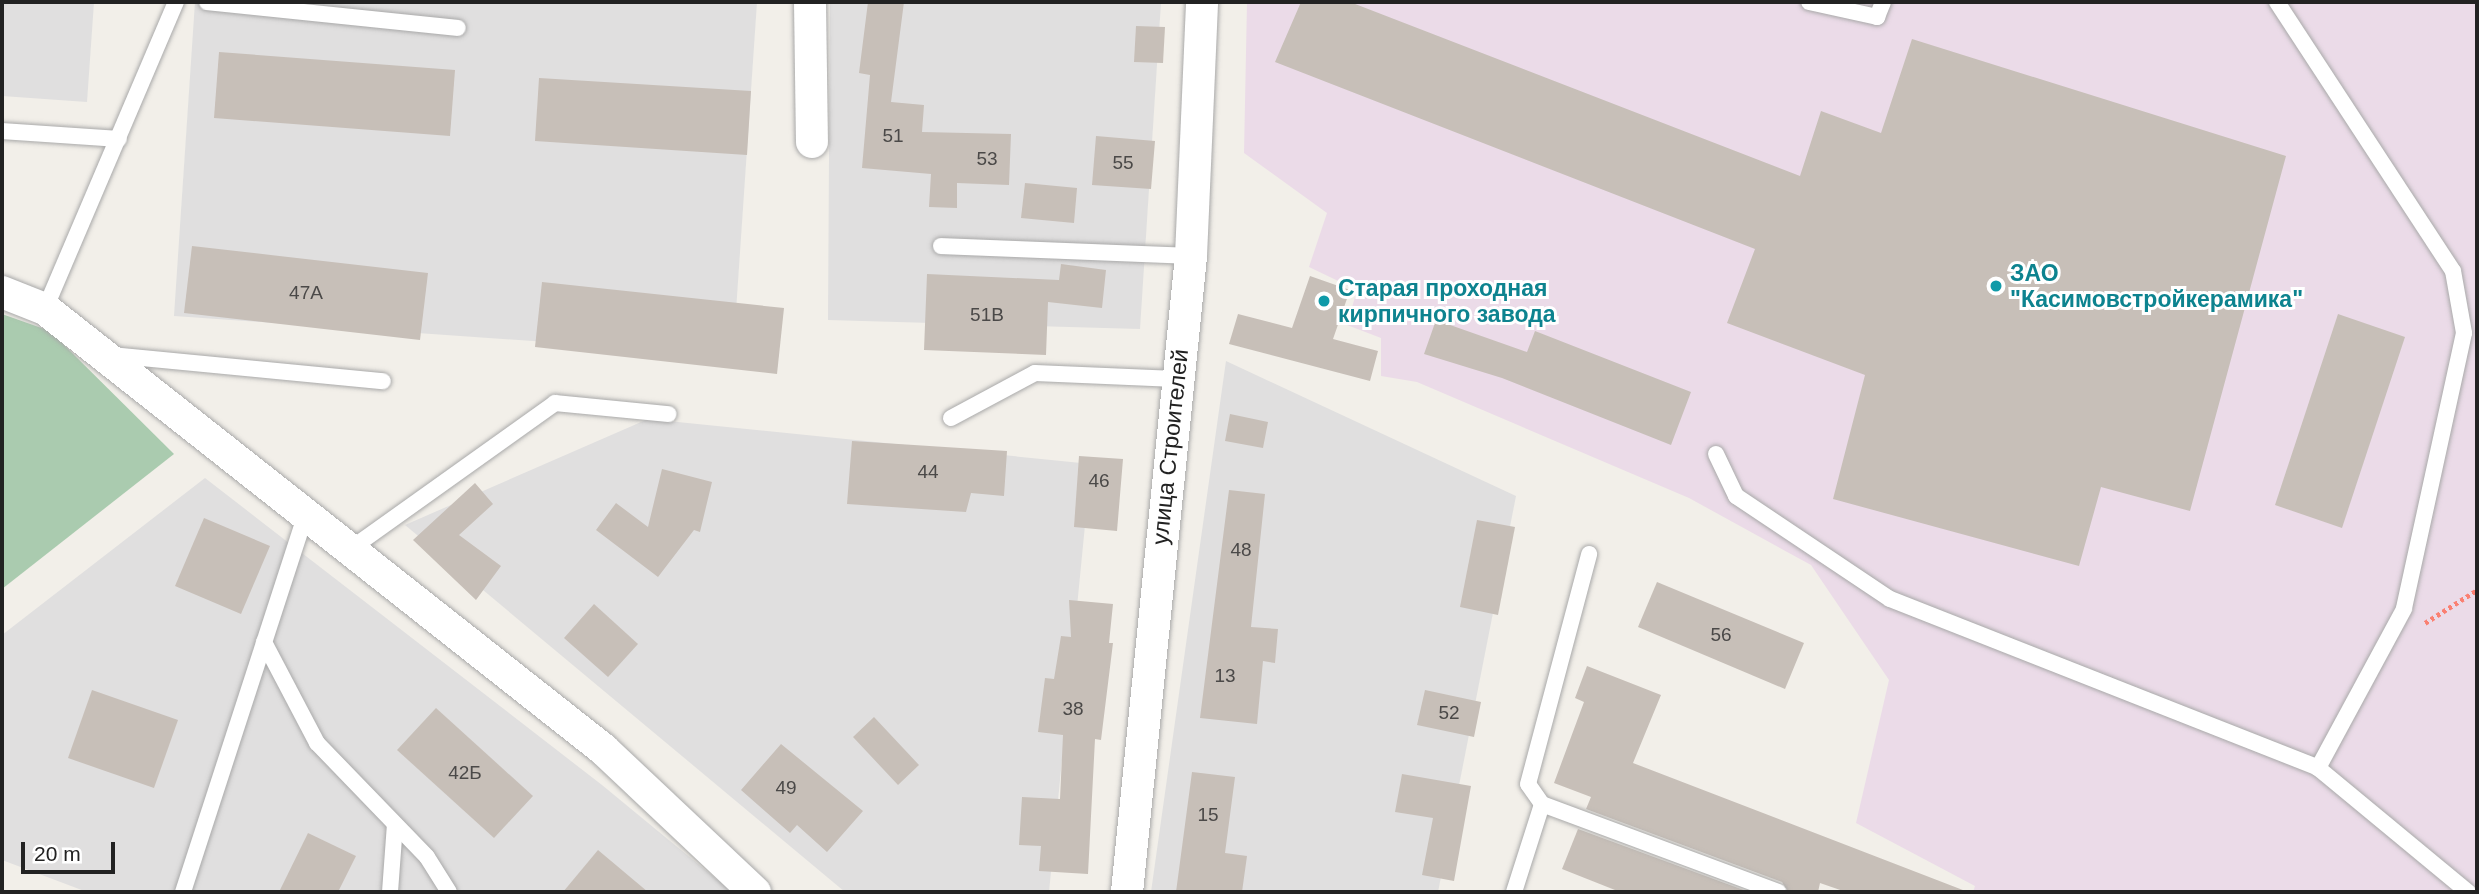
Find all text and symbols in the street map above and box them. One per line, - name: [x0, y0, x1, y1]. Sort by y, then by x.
- house number: 51: [882, 125, 904, 147]
- house number: 53: [976, 148, 998, 170]
- house number: 55: [1112, 152, 1134, 174]
- place label: ЗАО "Касимовстройкерамика": [2010, 259, 2303, 313]
- place label: Старая проходная кирпичного завода: [1338, 274, 1556, 328]
- marker: ЗАО "Касимовстройкерамика": [1988, 278, 2004, 294]
- house number: 47А: [289, 282, 323, 304]
- marker: Старая проходная кирпичного завода: [1316, 293, 1332, 309]
- house number: 51В: [970, 304, 1004, 326]
- street label: улица Строителей: [1146, 348, 1194, 546]
- house number: 44: [917, 461, 939, 483]
- house number: 46: [1088, 470, 1110, 492]
- house number: 48: [1230, 539, 1252, 561]
- house number: 56: [1710, 624, 1732, 646]
- house number: 13: [1214, 665, 1236, 687]
- house number: 38: [1062, 698, 1084, 720]
- house number: 52: [1438, 702, 1460, 724]
- house number: 42Б: [448, 762, 482, 784]
- house number: 49: [775, 777, 797, 799]
- house number: 15: [1197, 804, 1219, 826]
- scale bar: [24, 828, 119, 872]
- text: 20 m: [34, 842, 81, 865]

